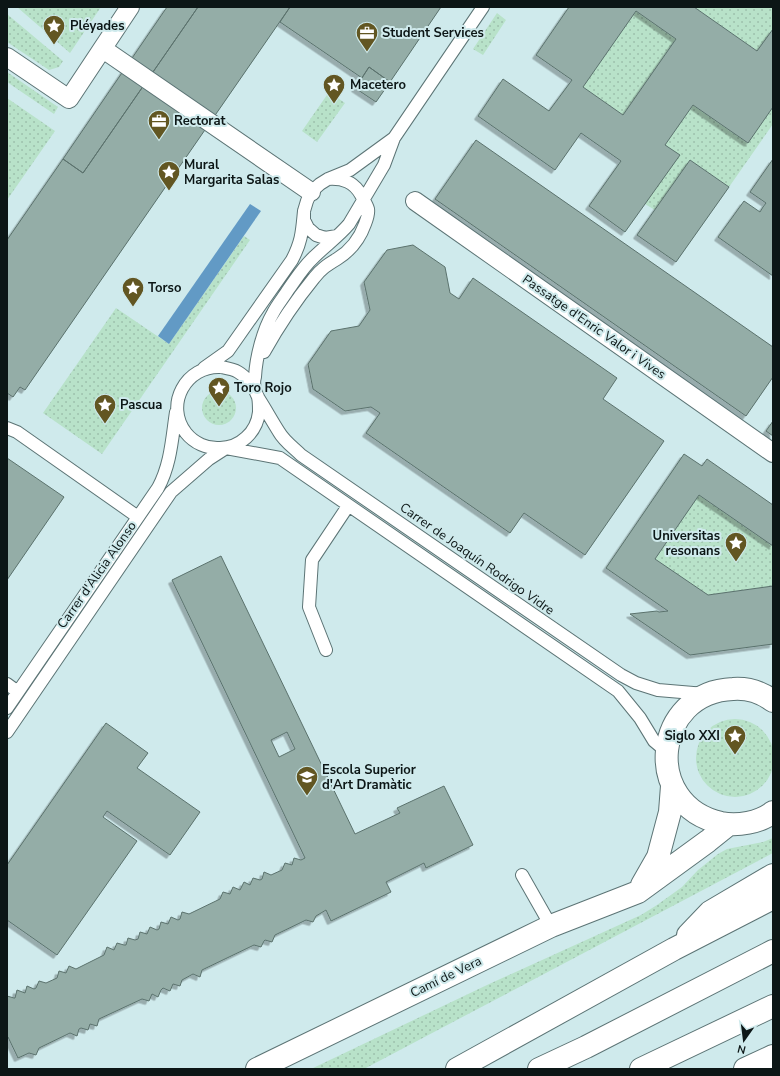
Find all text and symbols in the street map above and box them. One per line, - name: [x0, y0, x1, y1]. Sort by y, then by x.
- place icon: Pléyades: [41, 13, 67, 46]
- place label: Pléyades: [70, 17, 125, 35]
- office icon: Student Services: [354, 20, 380, 53]
- place label: Student Services: [382, 24, 484, 42]
- place icon: Macetero: [321, 72, 347, 105]
- place label: Macetero: [350, 76, 406, 94]
- office icon: Rectorat: [146, 108, 172, 141]
- place label: Rectorat: [174, 112, 227, 130]
- place label: Mural Margarita Salas: [184, 156, 279, 189]
- place icon: Mural Margarita Salas: [156, 159, 182, 192]
- street label: Passatge d'Enric Valor i Vives: [519, 271, 669, 383]
- place icon: Torso: [120, 275, 146, 308]
- place label: Torso: [148, 279, 181, 297]
- place icon: Toro Rojo: [206, 375, 232, 408]
- place label: Toro Rojo: [234, 379, 292, 397]
- place icon: Pascua: [92, 392, 118, 425]
- place label: Pascua: [120, 396, 162, 414]
- street label: Carrer de Joaquín Rodrigo Vidre: [396, 499, 558, 619]
- street label: Carrer d'Alicia Alonso: [53, 518, 141, 632]
- place label: Universitas resonans: [653, 527, 720, 560]
- place icon: Universitas resonans: [723, 530, 749, 563]
- place icon: Siglo XXI: [722, 723, 748, 756]
- place label: Siglo XXI: [664, 727, 720, 745]
- place label: Escola Superior d'Art Dramàtic: [322, 761, 417, 794]
- school or university icon: Escola Superior d'Art Dramàtic: [294, 764, 320, 797]
- street label: Camí de Vera: [407, 952, 485, 1002]
- north arrow: [724, 1020, 764, 1060]
- text: N: [736, 1041, 748, 1057]

